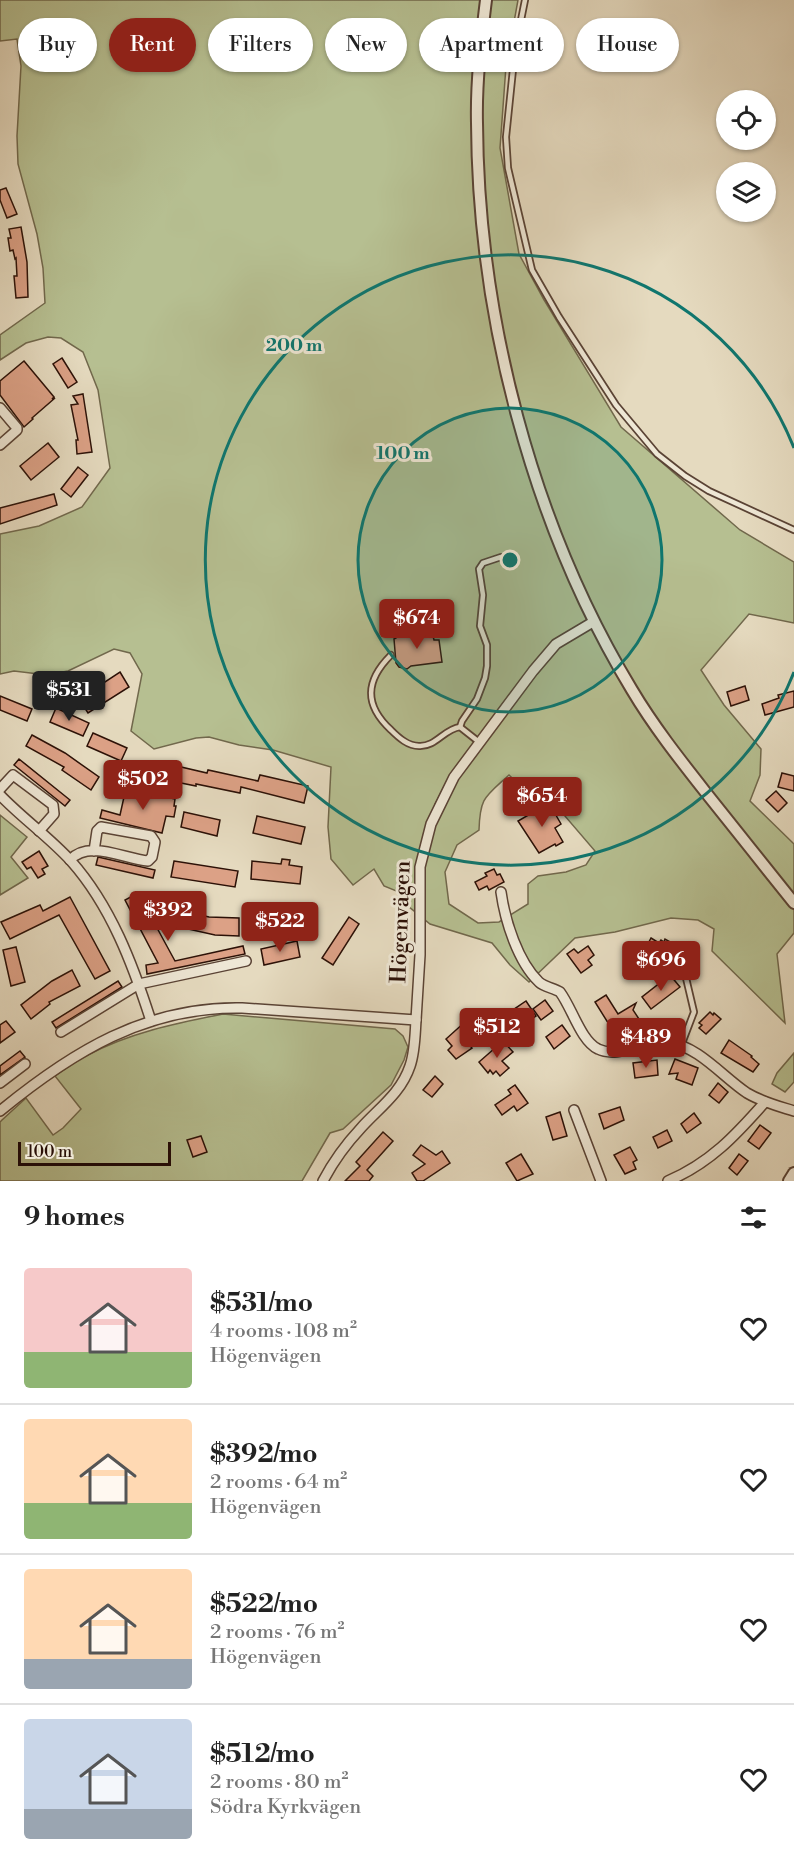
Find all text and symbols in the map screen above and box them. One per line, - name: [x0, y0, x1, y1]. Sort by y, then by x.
- chip: Buy: [18, 18, 97, 72]
- chip: Rent: [109, 18, 196, 72]
- chip: Filters: [208, 18, 313, 72]
- chip: New: [325, 18, 407, 72]
- chip: Apartment: [419, 18, 564, 72]
- chip: House: [576, 18, 679, 72]
- map controls: [716, 90, 776, 222]
- button: locate: [716, 90, 776, 150]
- button: layers: [716, 162, 776, 222]
- text: 200 m: [266, 334, 323, 357]
- text: 100 m: [376, 442, 430, 465]
- centre of rings: [500, 550, 520, 570]
- pin: $674: [381, 599, 453, 650]
- text: $674: [393, 606, 441, 631]
- pin: $531: [33, 671, 105, 722]
- text: $531: [46, 678, 92, 703]
- pin: $502: [107, 760, 179, 811]
- text: $502: [117, 767, 169, 792]
- pin: $654: [506, 777, 578, 828]
- text: $654: [517, 784, 567, 809]
- street label: Högenvägen: [385, 860, 417, 984]
- pin: $392: [132, 891, 204, 942]
- text: $392: [143, 898, 193, 923]
- pin: $522: [244, 902, 316, 953]
- text: $522: [255, 909, 305, 934]
- pin: $696: [625, 941, 697, 992]
- text: $696: [636, 948, 686, 973]
- pin: $512: [461, 1008, 533, 1059]
- text: $512: [474, 1015, 520, 1040]
- pin: $489: [610, 1018, 682, 1069]
- text: $489: [621, 1025, 671, 1050]
- scale bar: [18, 1139, 171, 1166]
- text: 100 m: [27, 1142, 72, 1162]
- text: 9 homes: [24, 1201, 125, 1233]
- icon: filters: [737, 1201, 770, 1234]
- text: $531/mo: [210, 1287, 313, 1319]
- icon: home: [72, 1292, 144, 1364]
- icon: heart: [737, 1312, 770, 1345]
- text: 4 rooms · 108 m²: [210, 1319, 357, 1344]
- text: Högenvägen: [210, 1344, 321, 1369]
- text: $392/mo: [210, 1438, 318, 1470]
- icon: home: [72, 1443, 144, 1515]
- icon: heart: [737, 1463, 770, 1496]
- text: 2 rooms · 64 m²: [210, 1470, 347, 1495]
- text: Högenvägen: [210, 1495, 321, 1520]
- text: $522/mo: [210, 1588, 318, 1620]
- icon: home: [72, 1593, 144, 1665]
- icon: heart: [737, 1613, 770, 1646]
- text: 2 rooms · 76 m²: [210, 1620, 344, 1645]
- text: Högenvägen: [210, 1645, 321, 1670]
- text: $512/mo: [210, 1738, 315, 1770]
- icon: home: [72, 1743, 144, 1815]
- icon: heart: [737, 1763, 770, 1796]
- text: 2 rooms · 80 m²: [210, 1770, 348, 1795]
- text: Södra Kyrkvägen: [210, 1795, 361, 1820]

